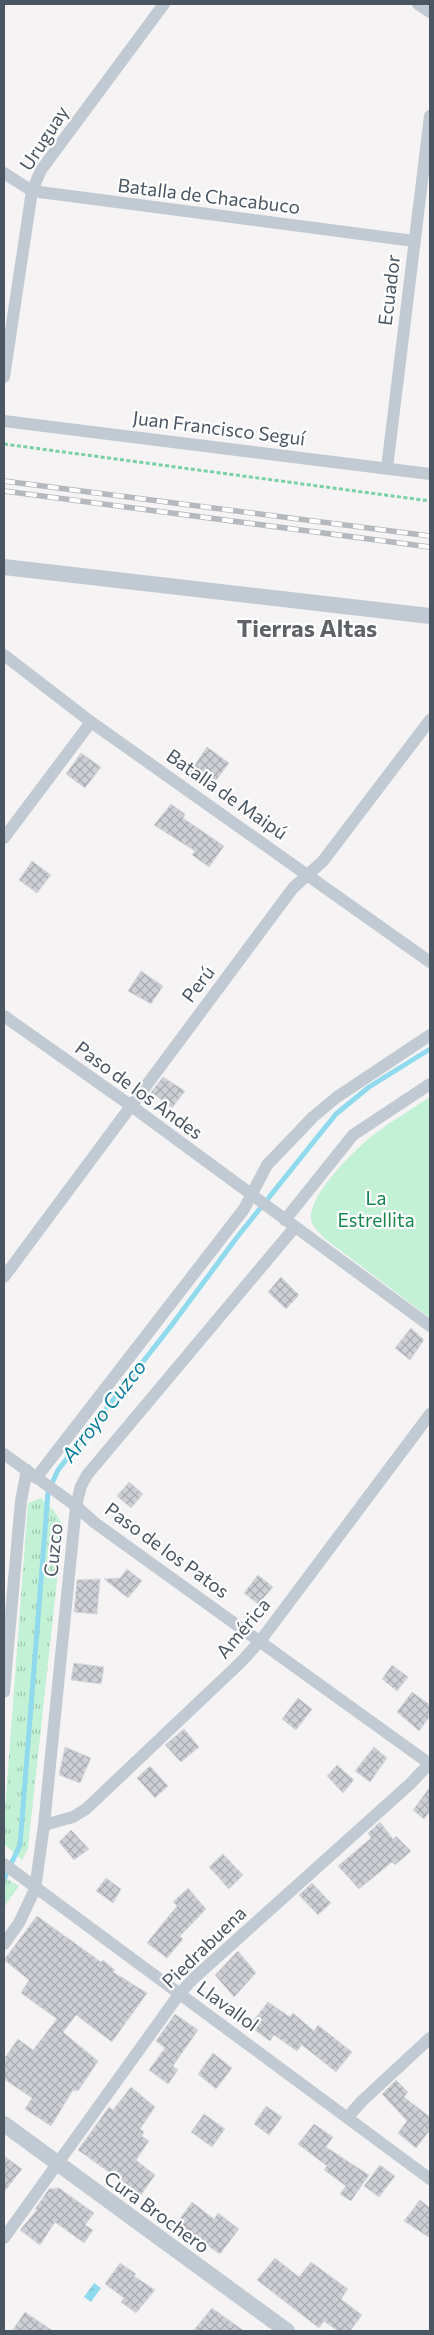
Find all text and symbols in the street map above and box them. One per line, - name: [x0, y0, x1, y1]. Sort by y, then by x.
- street label: Uruguay: [14, 101, 73, 174]
- street label: Batalla de Chacabuco: [117, 173, 302, 218]
- street label: Ecuador: [373, 253, 404, 327]
- street label: Juan Francisco Seguí: [131, 406, 308, 450]
- district label: Tierras Altas: [237, 613, 377, 642]
- street label: Batalla de Maipú: [162, 743, 292, 844]
- street label: Perú: [176, 961, 219, 1007]
- street label: Paso de los Andes: [71, 1036, 208, 1144]
- park label: La Estrellita: [337, 1186, 415, 1231]
- water label: Arroyo Cuzco: [55, 1354, 151, 1467]
- street label: Paso de los Patos: [101, 1497, 234, 1602]
- street label: Cuzco: [38, 1522, 67, 1578]
- street label: América: [211, 1593, 274, 1662]
- street label: Piedrabuena: [157, 1901, 250, 1992]
- street label: Llavallol: [193, 1975, 264, 2036]
- street label: Cura Brochero: [100, 2166, 214, 2257]

